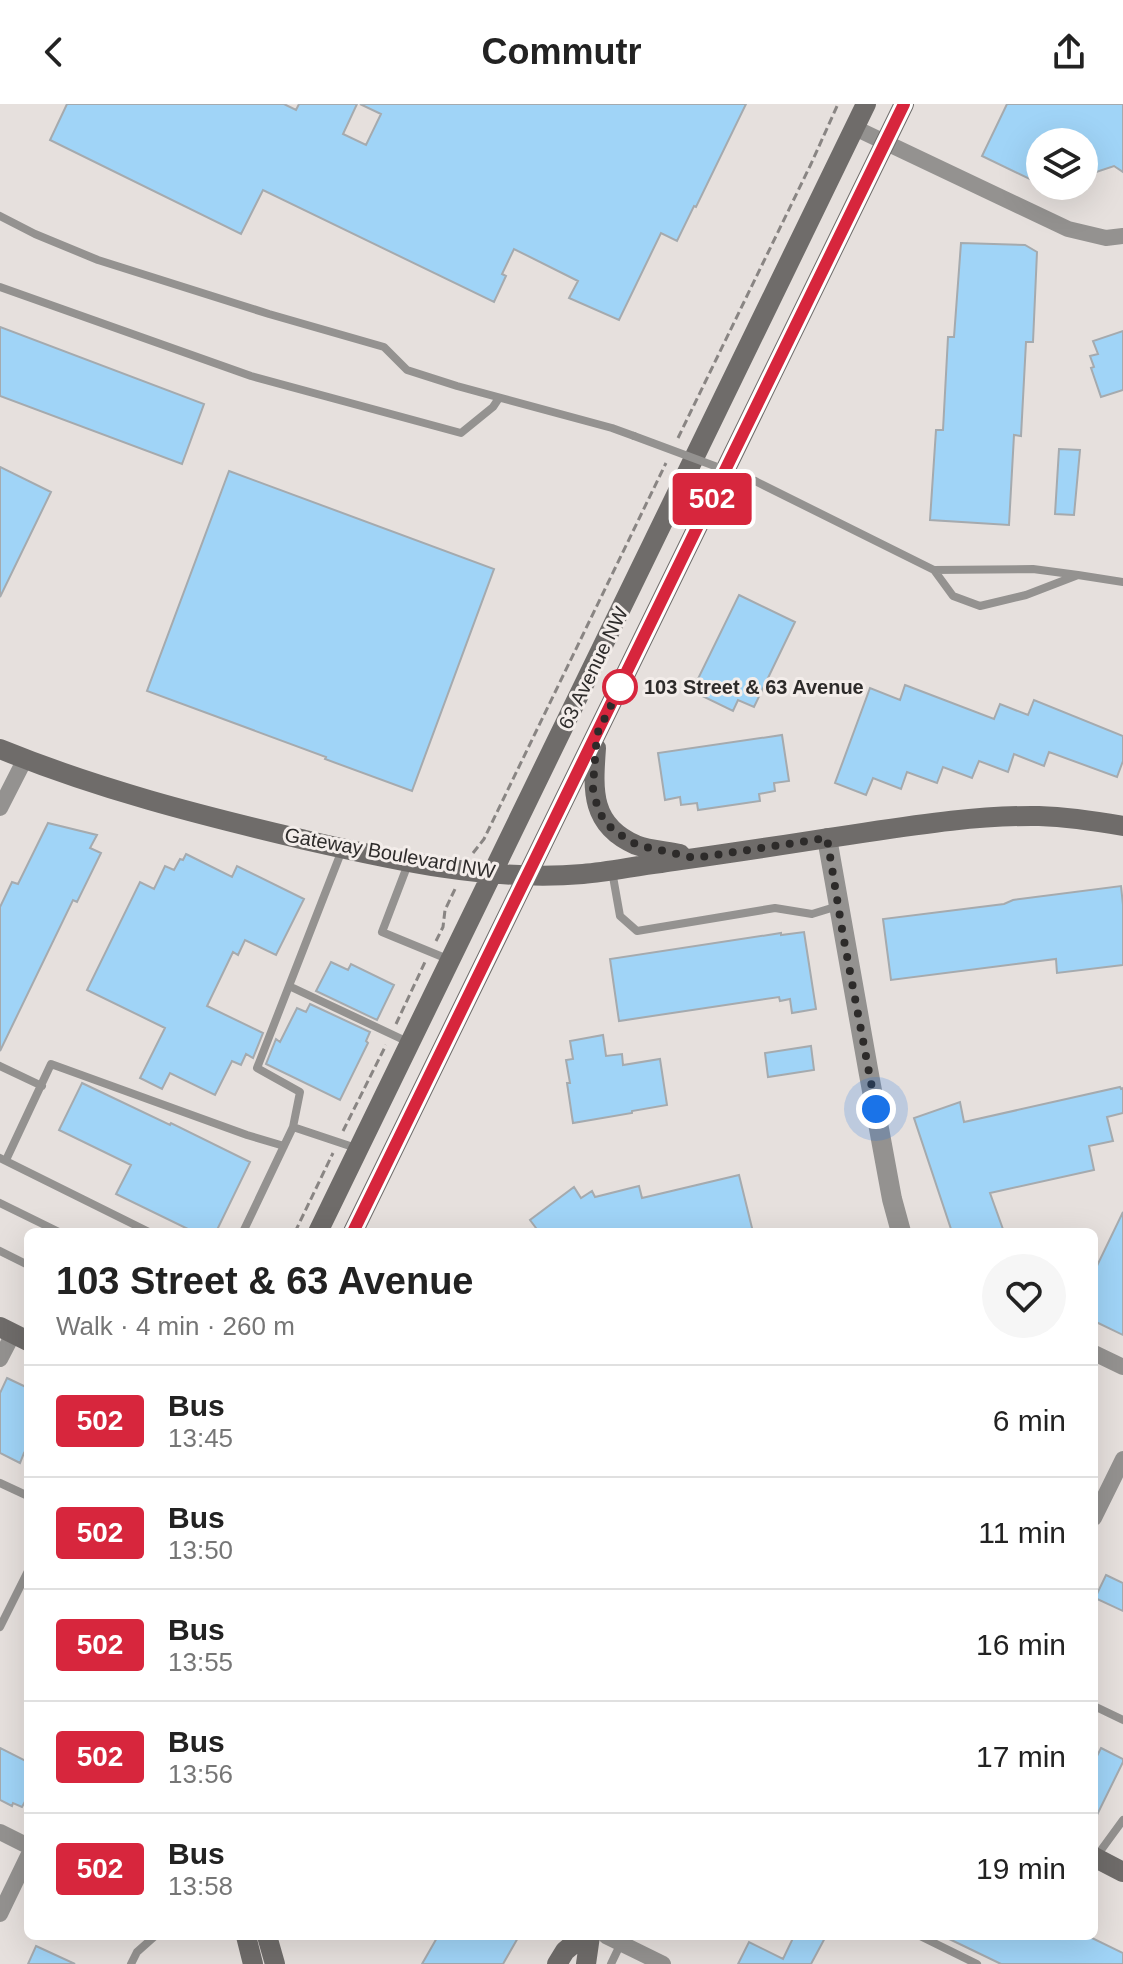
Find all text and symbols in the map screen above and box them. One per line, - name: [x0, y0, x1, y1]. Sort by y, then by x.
- icon: back: [32, 30, 76, 74]
- icon: share: [1047, 30, 1091, 74]
- text: Commutr: [482, 31, 642, 72]
- map controls: [1026, 128, 1098, 200]
- button: layers: [1026, 128, 1098, 200]
- line badge: 502: [666, 473, 758, 525]
- text: 502: [689, 483, 735, 514]
- street label: 63 Avenue NW: [554, 603, 632, 733]
- marker: 103 Street & 63 Avenue: [603, 670, 637, 704]
- place label: 103 Street & 63 Avenue: [644, 676, 864, 698]
- street label: Gateway Boulevard NW: [283, 824, 497, 882]
- your location: [856, 1089, 896, 1129]
- button: heart: [982, 1254, 1066, 1338]
- text: 103 Street & 63 Avenue: [56, 1260, 474, 1302]
- text: Walk · 4 min · 260 m: [56, 1311, 295, 1341]
- text: Bus: [168, 1389, 225, 1422]
- text: 6 min: [993, 1404, 1066, 1437]
- text: 502: [77, 1405, 123, 1436]
- text: 13:45: [168, 1423, 233, 1453]
- text: Bus: [168, 1501, 225, 1534]
- text: 11 min: [978, 1516, 1066, 1549]
- text: 502: [77, 1517, 123, 1548]
- text: 13:50: [168, 1535, 233, 1565]
- text: Bus: [168, 1613, 225, 1646]
- text: 16 min: [976, 1628, 1066, 1661]
- text: 502: [77, 1629, 123, 1660]
- text: 13:55: [168, 1647, 233, 1677]
- text: Bus: [168, 1725, 225, 1758]
- text: 17 min: [976, 1740, 1066, 1773]
- text: 502: [77, 1741, 123, 1772]
- text: 13:56: [168, 1759, 233, 1789]
- text: Bus: [168, 1837, 225, 1870]
- text: 19 min: [976, 1852, 1066, 1885]
- text: 502: [77, 1853, 123, 1884]
- text: 13:58: [168, 1871, 233, 1901]

